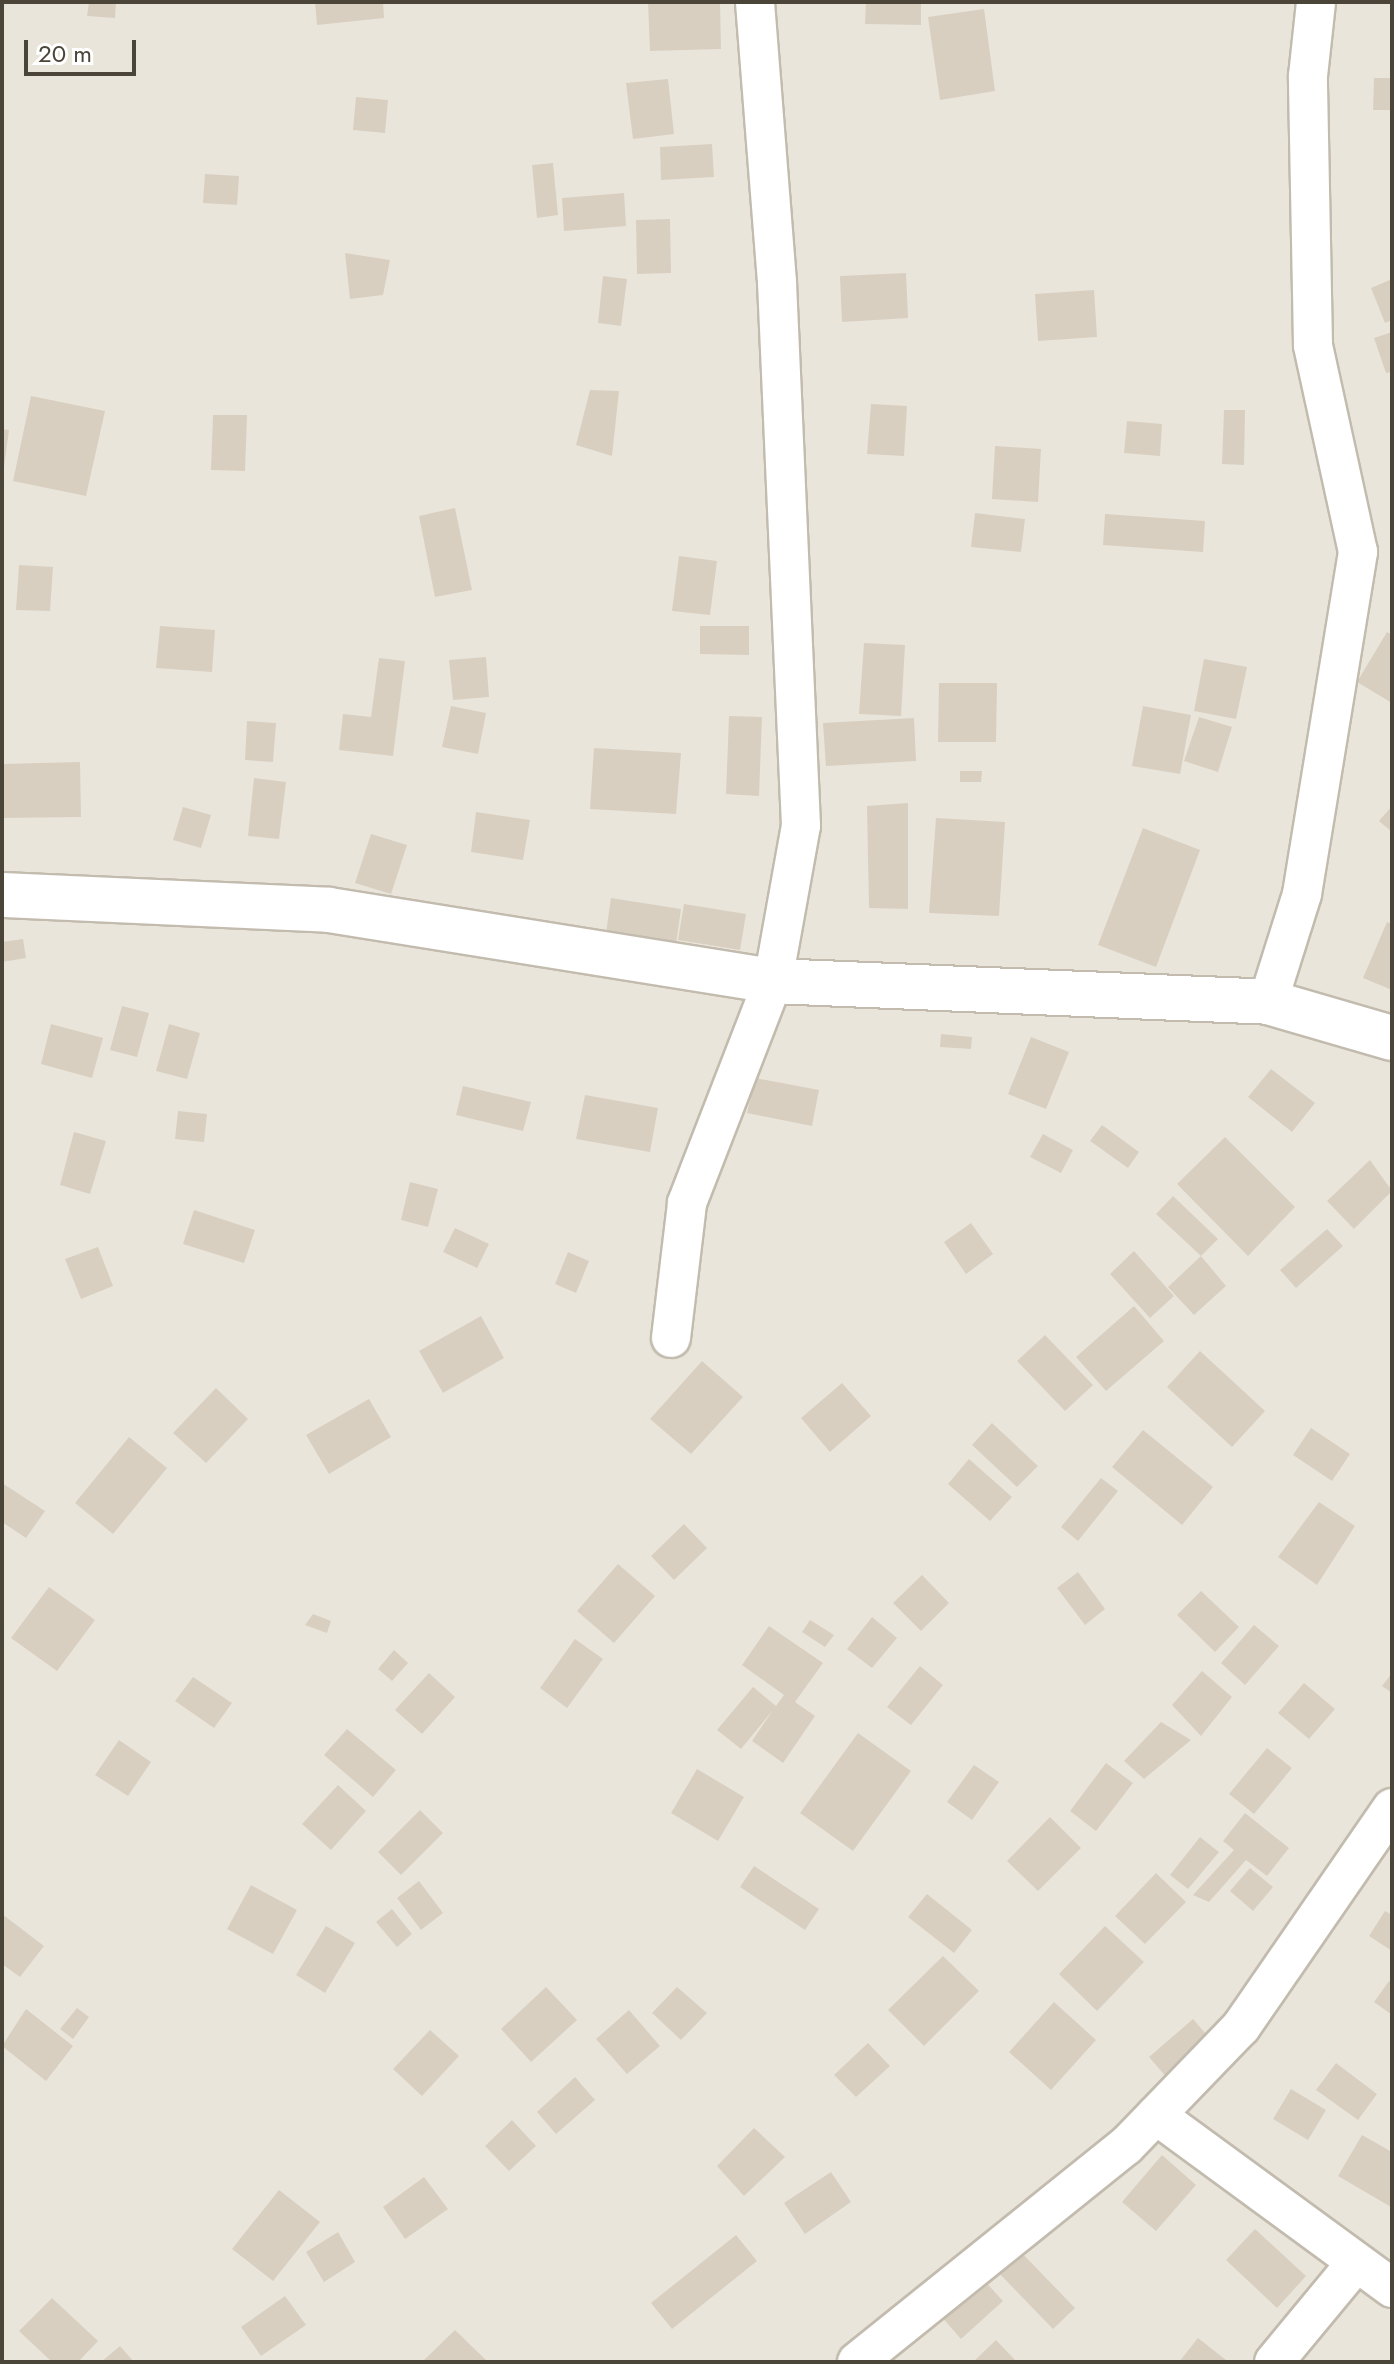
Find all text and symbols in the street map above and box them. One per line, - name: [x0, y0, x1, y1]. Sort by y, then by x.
- scale bar: [28, 24, 140, 74]
- text: 20 m: [38, 36, 92, 71]

